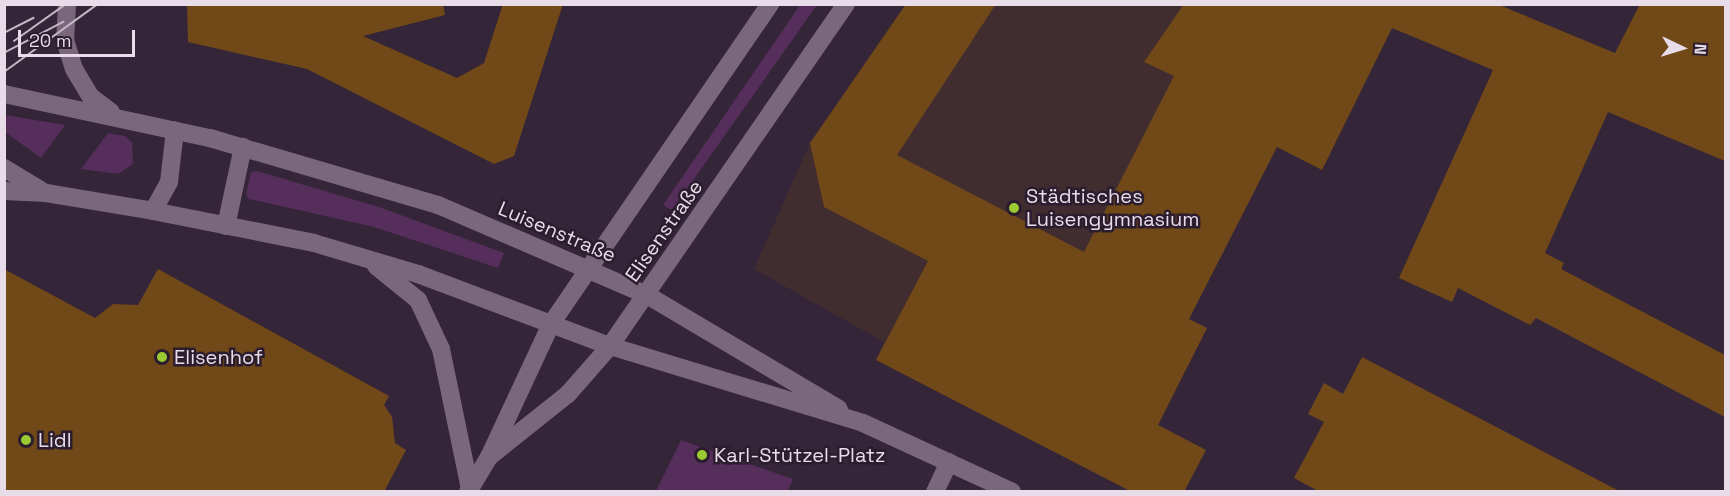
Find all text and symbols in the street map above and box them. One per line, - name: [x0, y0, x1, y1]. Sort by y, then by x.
- scale bar: [21, 18, 138, 56]
- north arrow: [1652, 18, 1712, 78]
- text: 20 m: [29, 29, 72, 52]
- text: N: [1690, 43, 1711, 55]
- street label: Elisenstraße: [620, 176, 708, 286]
- place label: Städtisches Luisengymnasium: [1026, 184, 1199, 231]
- street label: Luisenstraße: [495, 196, 619, 268]
- marker: Städtisches Luisengymnasium: [1007, 201, 1021, 215]
- place label: Elisenhof: [174, 345, 263, 369]
- marker: Elisenhof: [155, 350, 169, 364]
- place label: Lidl: [38, 428, 72, 452]
- marker: Lidl: [19, 433, 33, 447]
- place label: Karl-Stützel-Platz: [714, 443, 885, 467]
- marker: Karl-Stützel-Platz: [695, 448, 709, 462]

